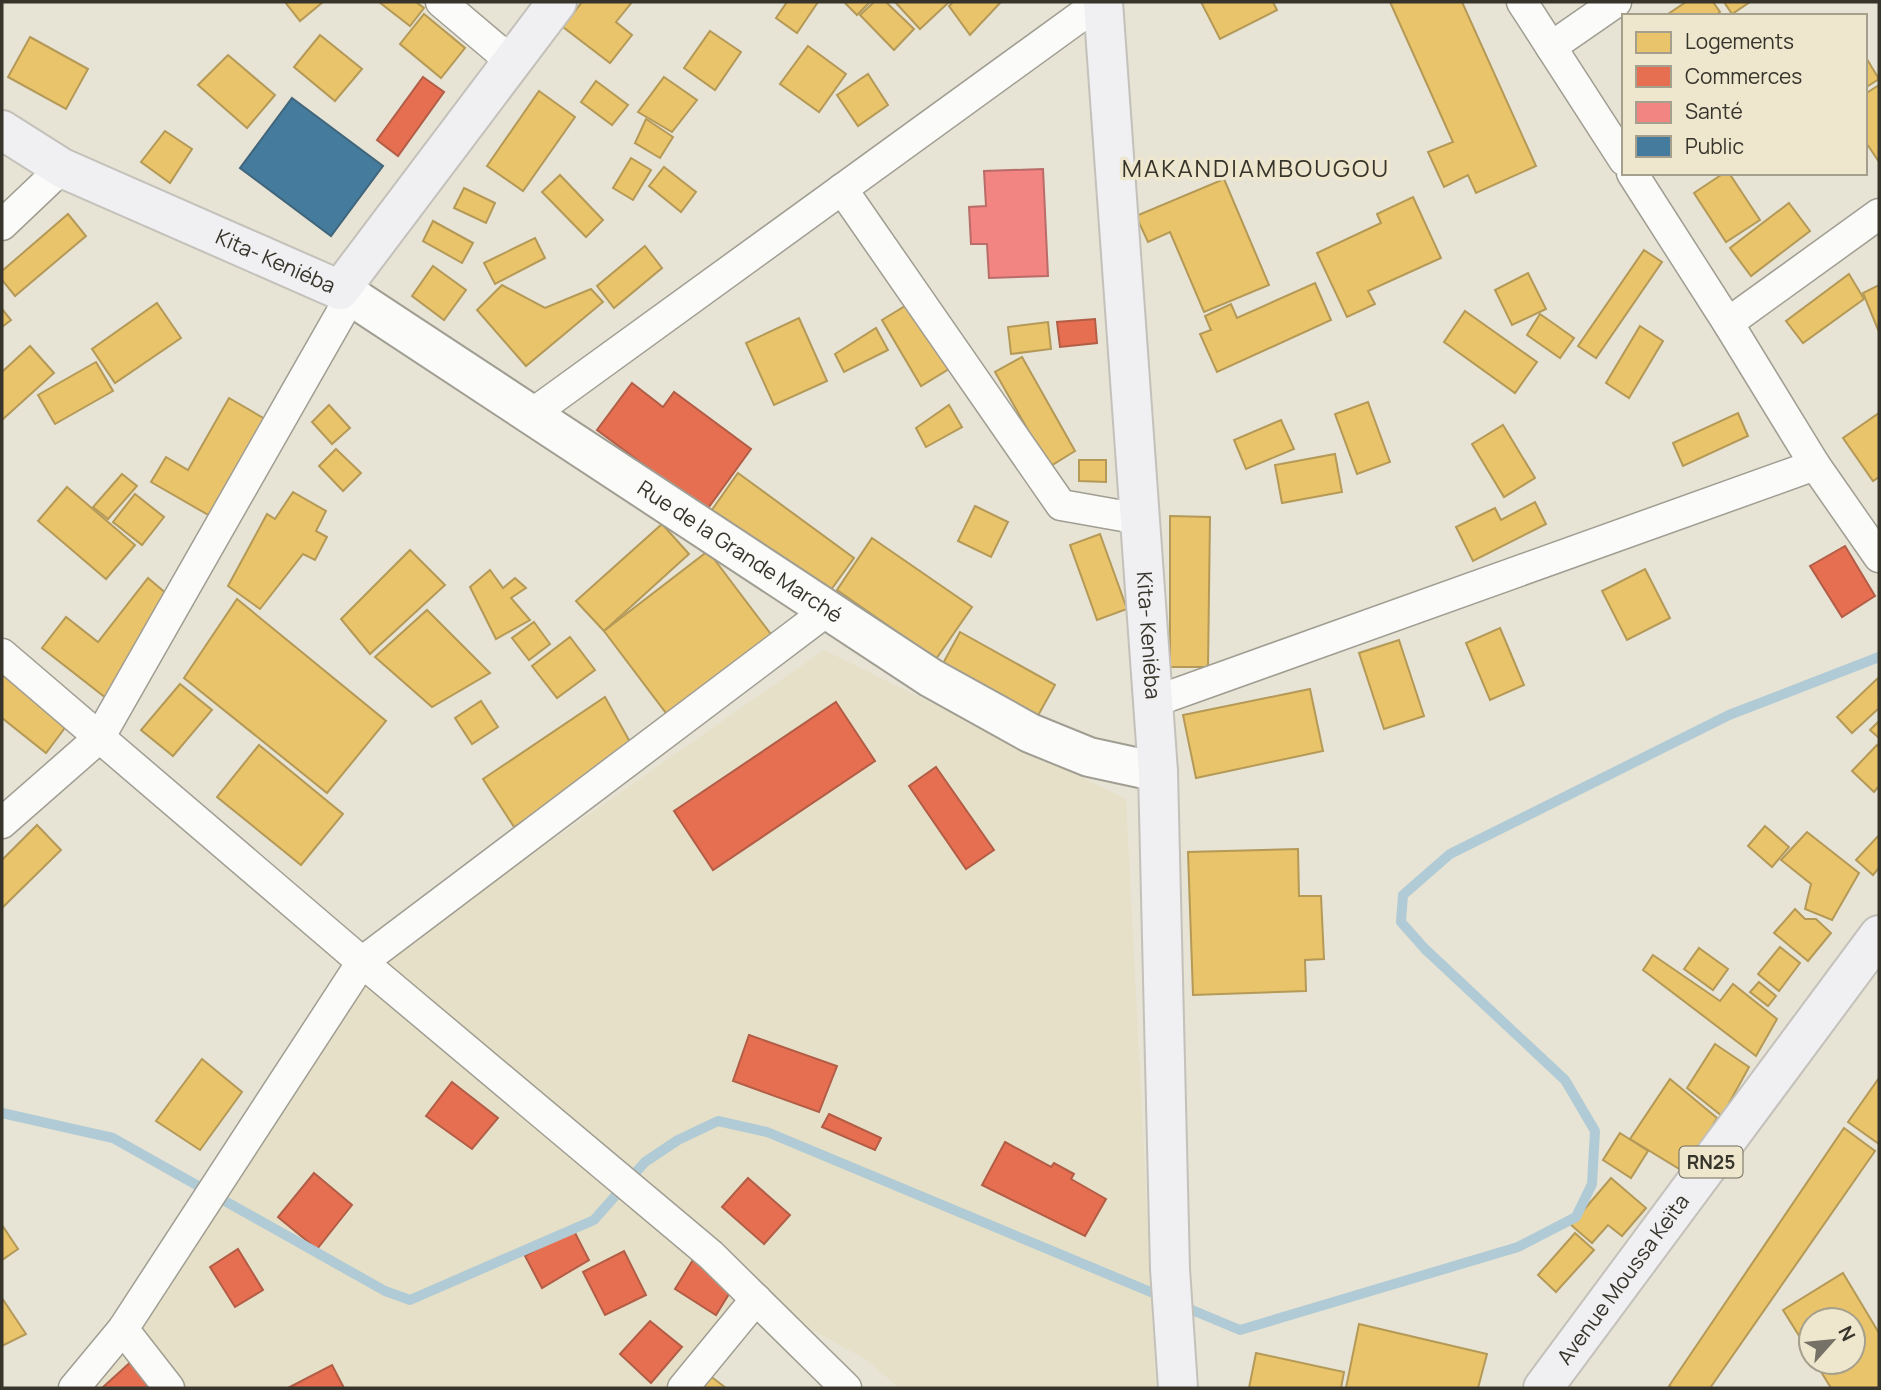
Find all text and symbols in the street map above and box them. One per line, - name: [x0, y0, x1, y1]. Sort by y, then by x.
- legend: [1622, 14, 1867, 175]
- text: Logements: [1685, 27, 1794, 55]
- text: Commerces: [1685, 62, 1802, 90]
- text: Santé: [1685, 97, 1743, 125]
- text: Public: [1685, 132, 1744, 160]
- district label: MAKANDIAMBOUGOU: [1122, 151, 1390, 184]
- street label: Kita- Keniéba: [212, 222, 340, 299]
- street label: Rue de la Grande Marché: [632, 473, 848, 629]
- street label: Kita- Keniéba: [1131, 571, 1168, 700]
- road number: RN25: [1680, 1146, 1742, 1178]
- street label: Avenue Moussa Keïta: [1550, 1188, 1695, 1370]
- north arrow: [1797, 1306, 1867, 1376]
- text: N: [1832, 1321, 1862, 1345]

